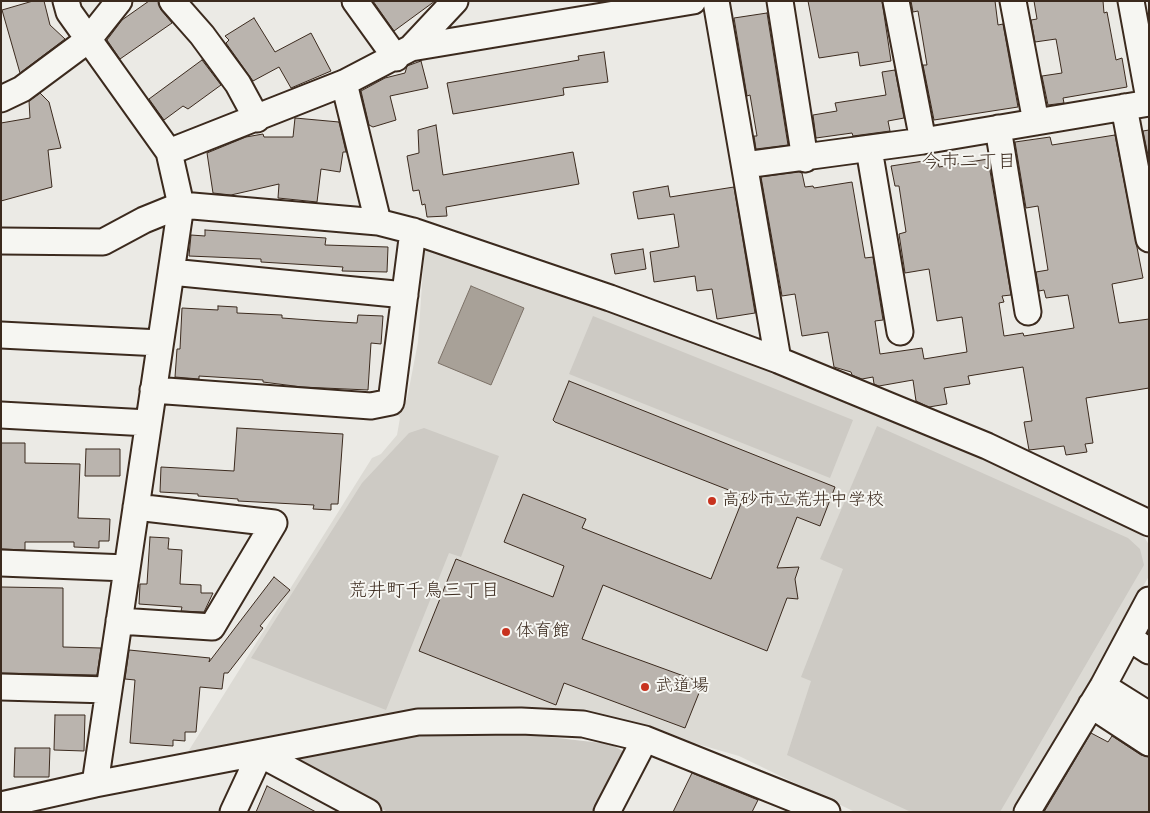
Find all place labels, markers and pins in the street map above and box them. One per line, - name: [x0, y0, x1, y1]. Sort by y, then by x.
- place label: 高砂市立荒井中学校: [722, 490, 884, 512]
- marker: 高砂市立荒井中学校: [706, 495, 718, 507]
- place label: 体育館: [516, 621, 570, 643]
- marker: 体育館: [500, 626, 512, 638]
- place label: 武道場: [655, 676, 709, 698]
- marker: 武道場: [639, 681, 651, 693]

